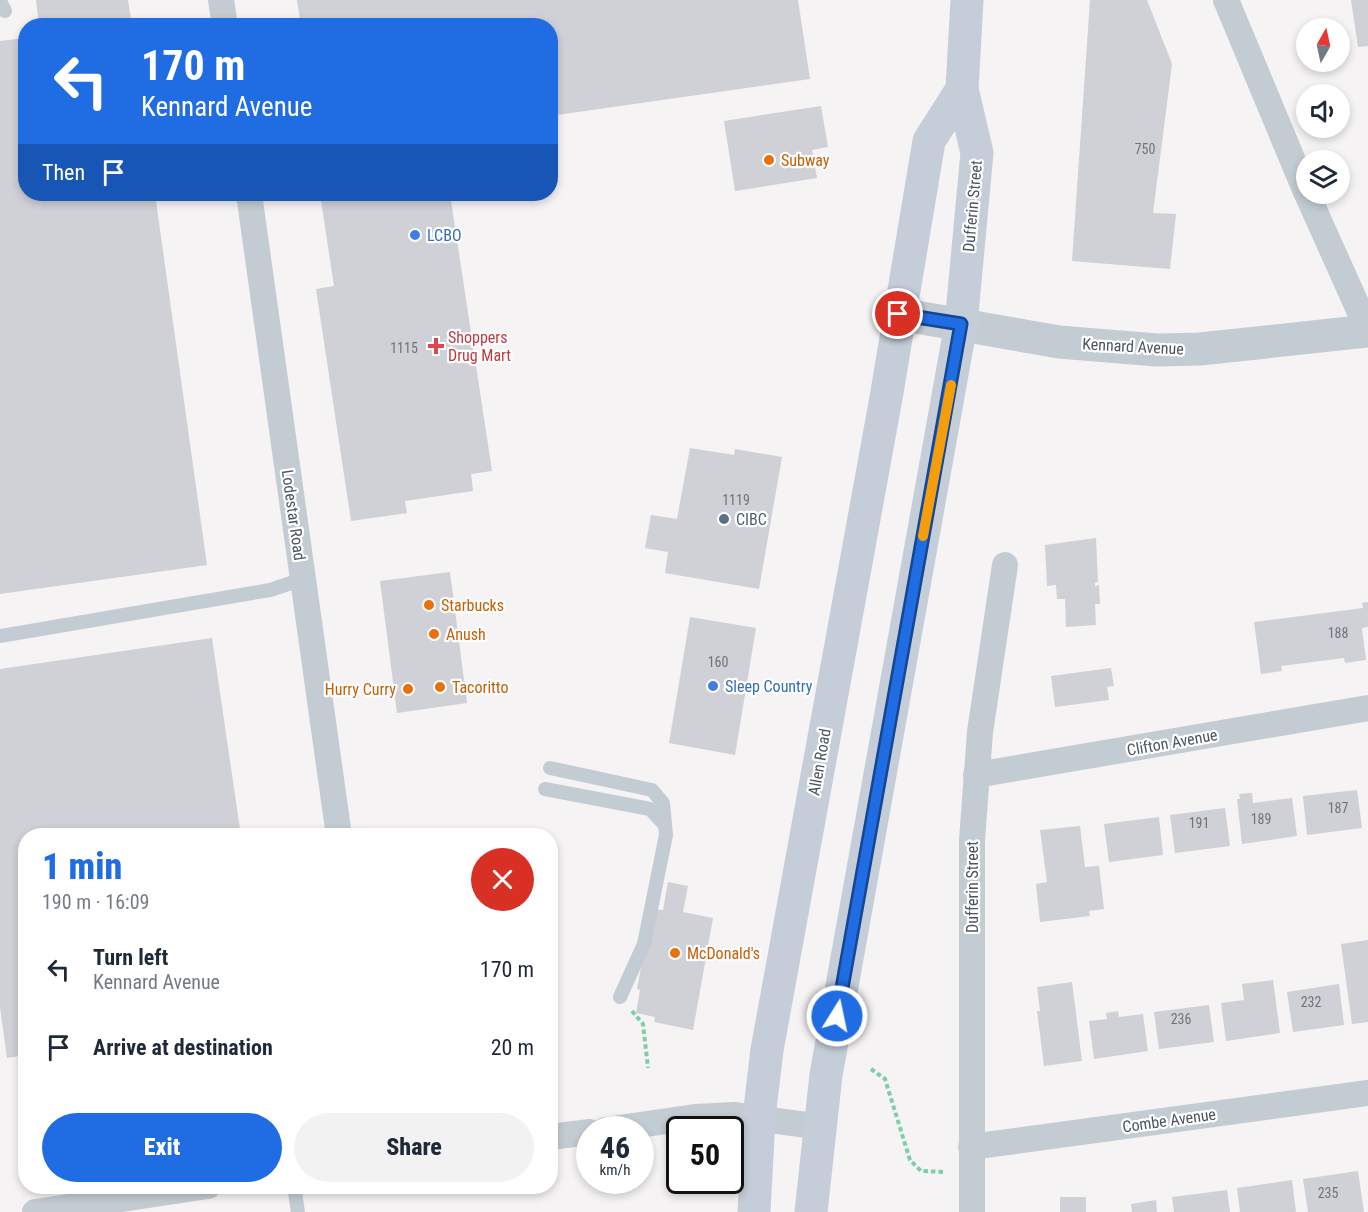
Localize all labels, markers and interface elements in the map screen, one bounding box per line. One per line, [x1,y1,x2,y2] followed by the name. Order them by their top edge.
[1296,18,1350,72] north arrow
[1296,18,1350,204] map controls
[141,41,246,90] text: 170 m
[42,42,120,120] icon: left
[1296,84,1350,138] button: sound
[141,91,312,123] text: Kennard Avenue
[1135,141,1155,157] house number: 750
[1296,150,1350,204] button: layers
[781,151,830,170] place label: Subway
[762,153,776,167] marker: Subway
[97,156,130,189] icon: arrive
[959,159,986,253] street label: Dufferin Street
[42,160,85,185] text: Then
[427,226,462,245] place label: LCBO
[408,228,422,242] marker: LCBO
[872,288,923,339] pin
[881,297,914,330] icon: arrive
[448,328,511,365] place label: Shoppers Drug Mart
[1082,334,1184,359] street label: Kennard Avenue
[429,339,443,353] marker: Shoppers Drug Mart
[390,340,418,356] house number: 1115
[278,468,309,562] street label: Lodestar Road
[722,492,750,508] house number: 1119
[736,510,767,529] place label: CIBC
[717,512,731,526] marker: CIBC
[441,596,504,615] place label: Starbucks
[422,598,436,612] marker: Starbucks
[446,625,486,644] place label: Anush
[1328,625,1348,641] house number: 188
[427,627,441,641] marker: Anush
[708,654,728,670] house number: 160
[725,677,813,696] place label: Sleep Country
[452,678,508,697] place label: Tacoritto
[706,679,720,693] marker: Sleep Country
[325,680,396,699] place label: Hurry Curry
[433,680,447,694] marker: Tacoritto
[401,682,415,696] marker: Hurry Curry
[1125,725,1219,760] street label: Clifton Avenue
[804,727,835,797] street label: Allen Road
[1328,800,1348,816] house number: 187
[1251,811,1271,827] house number: 189
[1189,815,1209,831] house number: 191
[963,841,982,933] street label: Dufferin Street
[42,846,122,888] text: 1 min
[471,848,534,911] button: close
[42,890,149,914] text: 190 m · 16:09
[687,944,760,963] place label: McDonald's
[93,945,168,970] text: Turn left
[668,946,682,960] marker: McDonald's
[42,953,75,986] icon: left
[480,957,534,982] text: 170 m
[93,970,220,994] text: Kennard Avenue
[805,984,869,1048] position arrow
[1301,994,1321,1010] house number: 232
[1171,1011,1191,1027] house number: 236
[42,1031,75,1064] icon: arrive
[93,1035,273,1060] text: Arrive at destination
[491,1035,534,1060] text: 20 m
[1121,1105,1217,1136] street label: Combe Avenue
[42,1113,282,1182] button: Exit
[294,1113,534,1182] button: Share
[666,1116,744,1194] speed limit sign: 50
[600,1130,630,1165] text: 46
[600,1161,630,1179] text: km/h
[1318,1185,1338,1201] house number: 235

